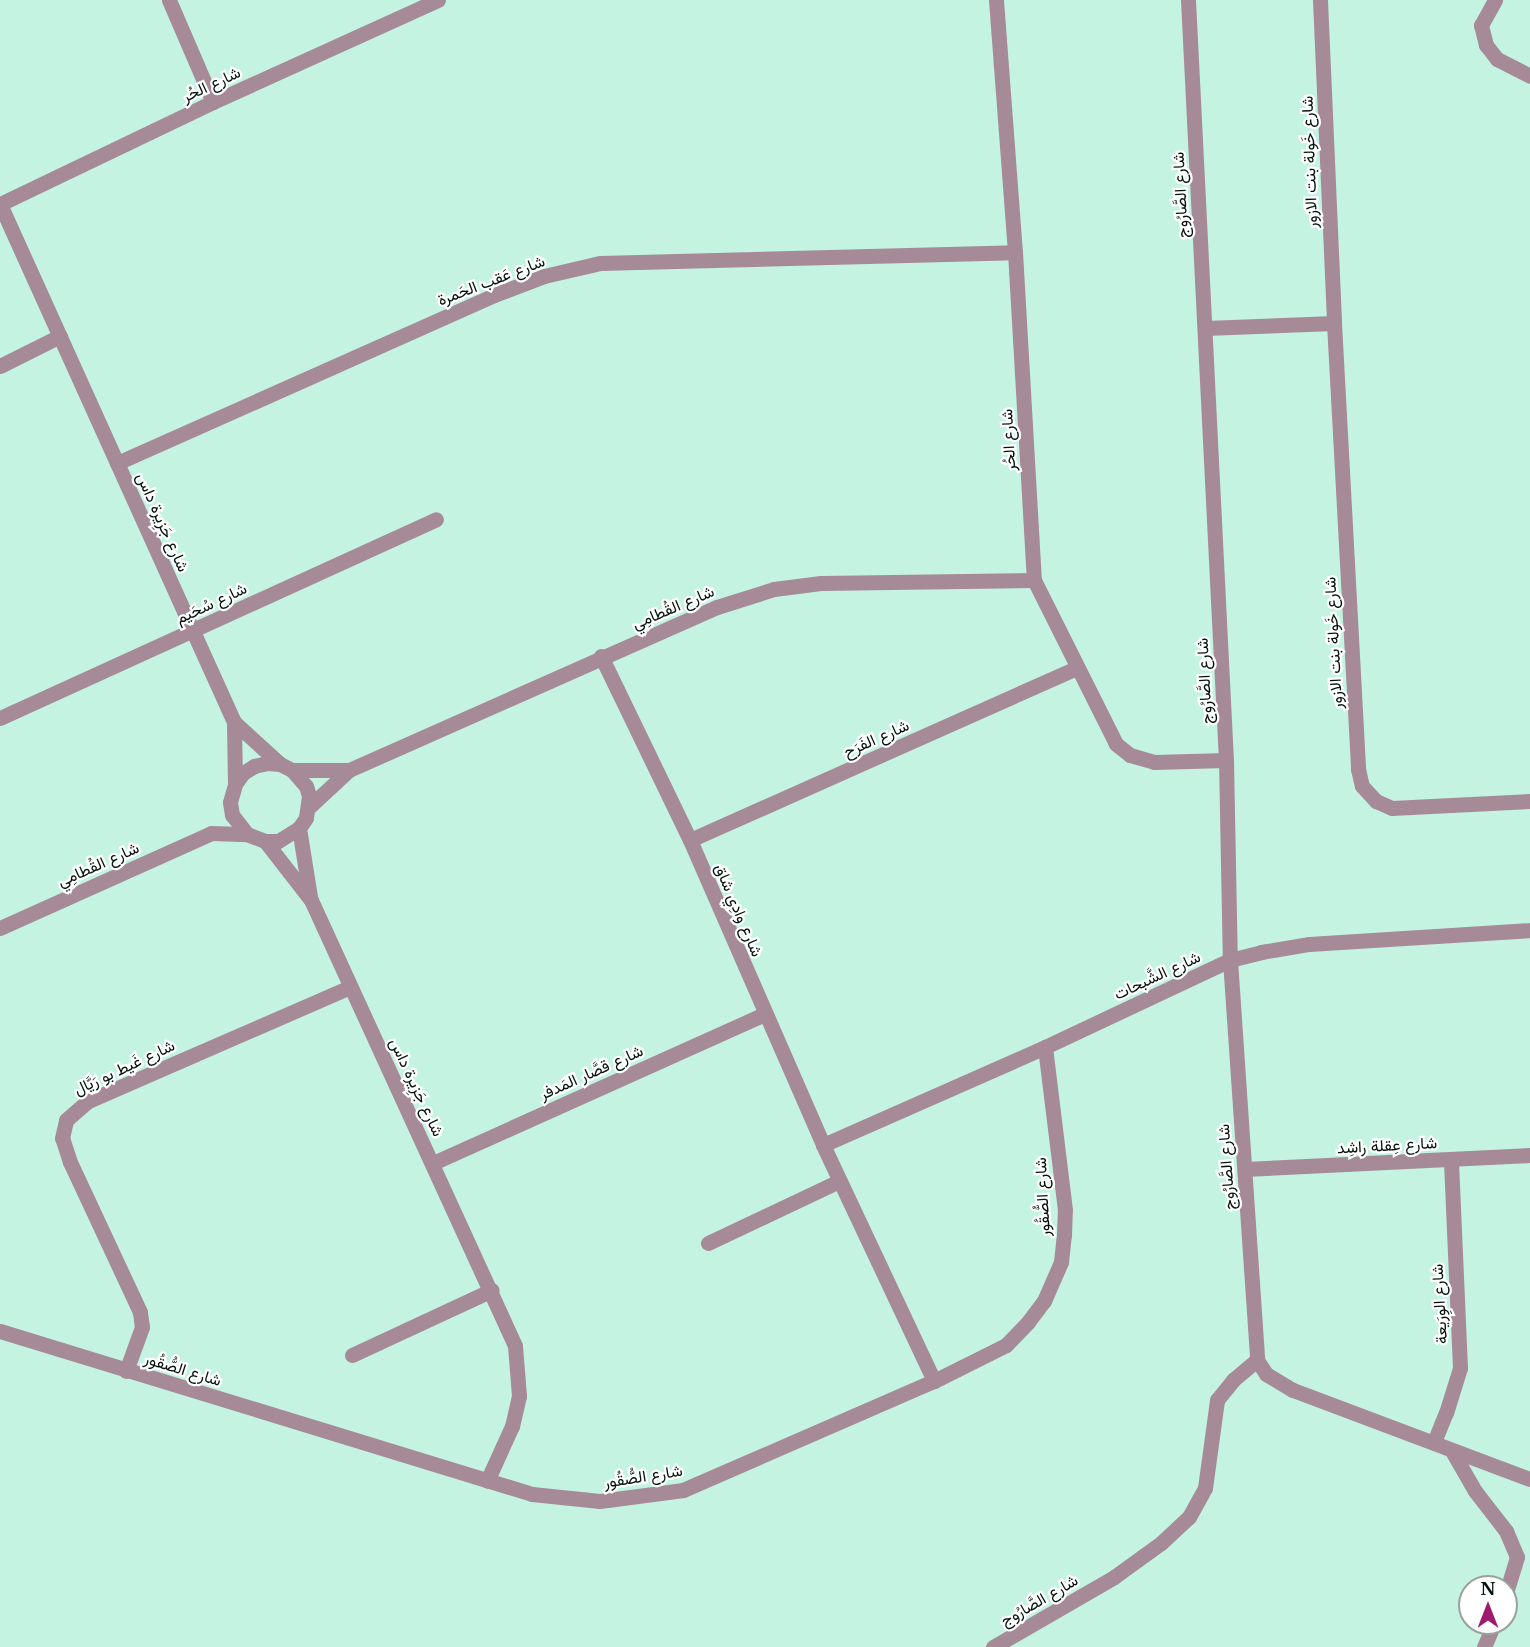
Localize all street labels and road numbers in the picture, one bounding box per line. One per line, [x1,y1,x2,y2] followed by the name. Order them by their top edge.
[179,62,243,106] street label: شارع الحُر
[1297,96,1321,228] street label: شارع خَولة بنت الازور
[1168,152,1192,238] street label: شارع الصَّارُوج
[435,251,547,309] street label: شارع عَقب الحَمرة
[997,408,1019,472] street label: شارع الحُر
[133,469,193,575] street label: شارع جَزِيرة داس
[1320,576,1346,710] street label: شارع خَولة بنت الازور
[172,578,250,628] street label: شارع سُحَيم
[629,581,717,633] street label: شارع القُطامِي
[1192,638,1216,724] street label: شارع الصَّارُوج
[840,715,912,761] street label: شارع الفَرَح
[54,837,142,891] street label: شارع القُطامِي
[711,861,767,959] street label: شارع وادِي شاق
[1111,947,1203,1003] street label: شارع الشَّبحات
[71,1035,177,1099] street label: شارع غَيط بو رَيَّال
[386,1035,448,1139] street label: شارع جَزِيرة داس
[536,1041,646,1103] street label: شارع قصَّار المَدفر
[1213,1123,1239,1211] street label: شارع الصَّارُوج
[1336,1133,1438,1157] street label: شارع عِقلة راشِد
[1030,1157,1054,1237] street label: شارع الصُّقُور
[1427,1263,1451,1345] street label: شارع الوِرَيعة
[142,1348,224,1390] street label: شارع الصُّقُور
[602,1460,684,1492] street label: شارع الصُّقُور
[997,1570,1081,1630] street label: شارع الصَّارُوج

